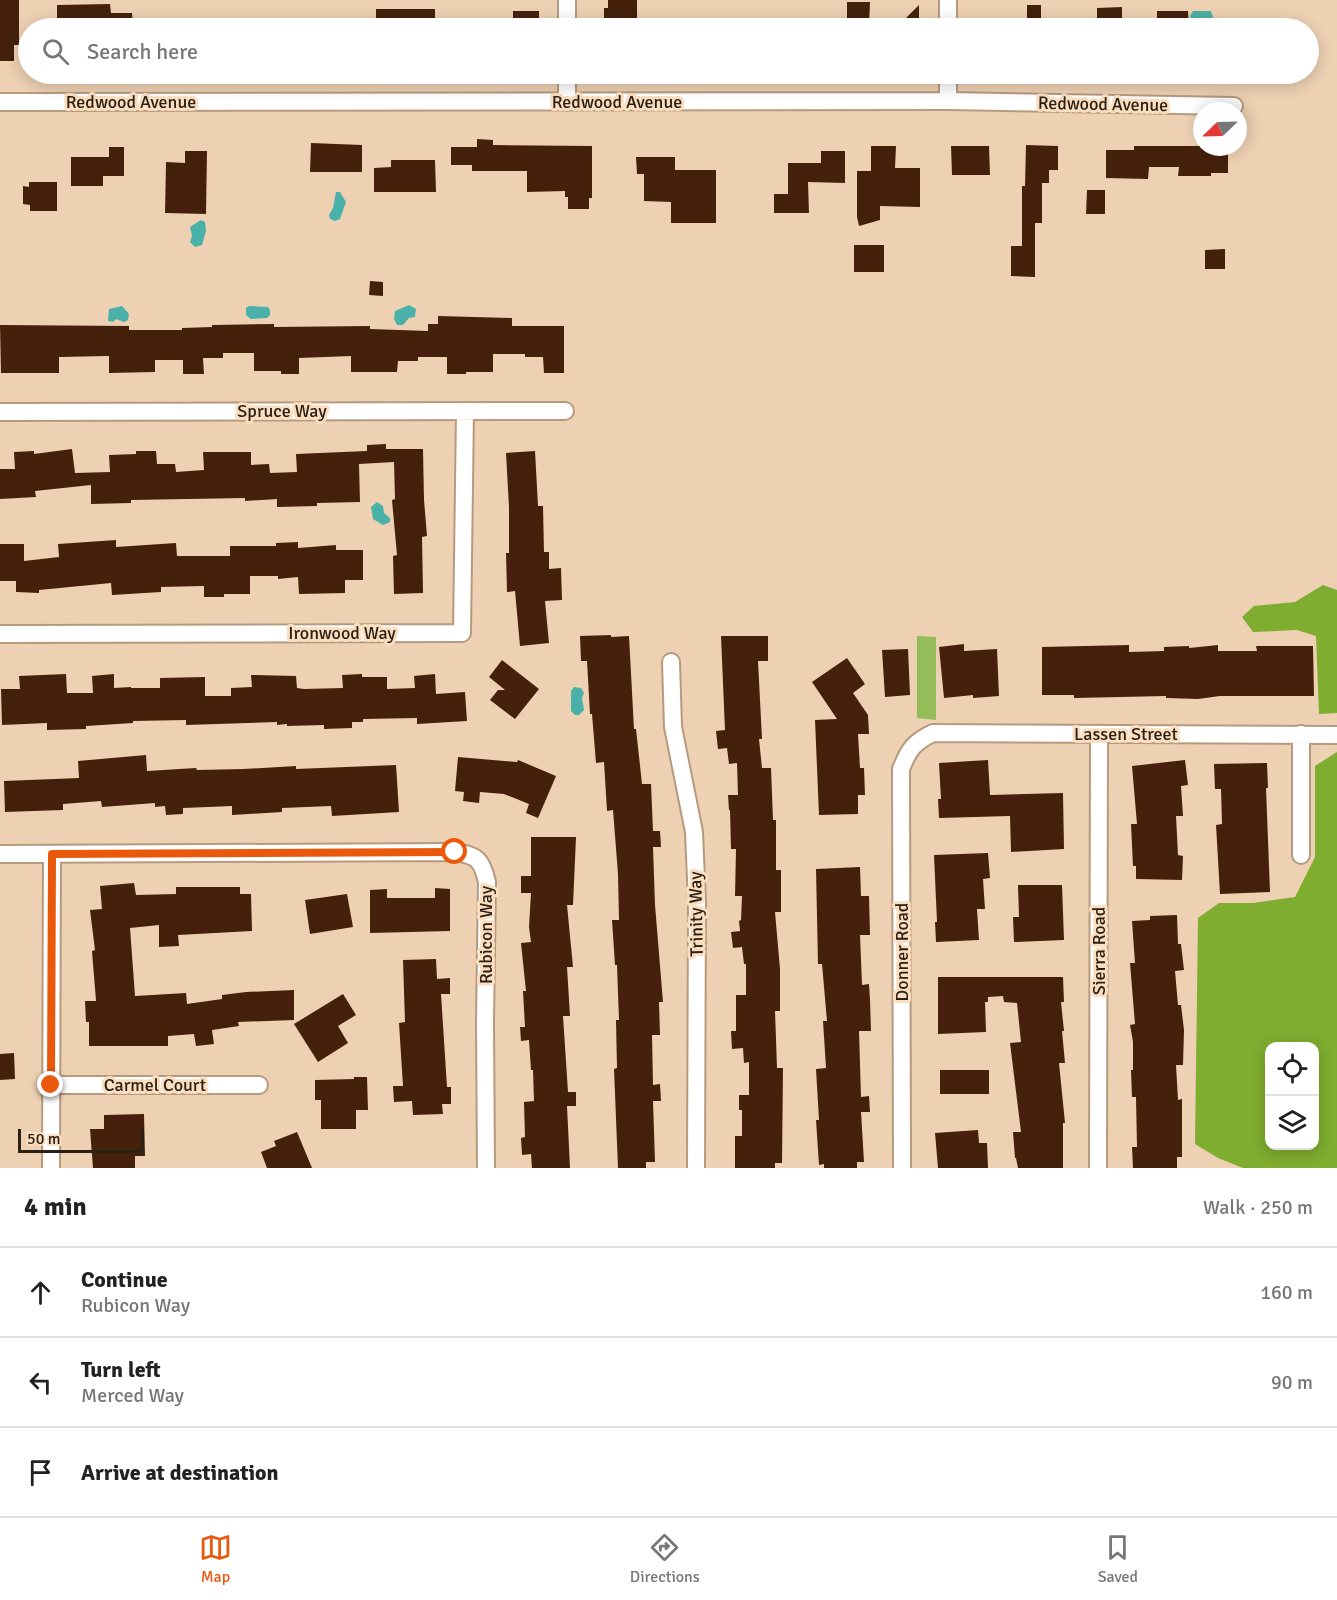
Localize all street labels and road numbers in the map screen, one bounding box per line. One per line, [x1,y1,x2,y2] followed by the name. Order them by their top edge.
[66,91,196,113] street label: Redwood Avenue
[552,91,682,113] street label: Redwood Avenue
[1038,92,1168,116] street label: Redwood Avenue
[237,400,327,422] street label: Spruce Way
[288,622,396,644] street label: Ironwood Way
[1074,723,1178,745] street label: Lassen Street
[684,871,708,957] street label: Trinity Way
[475,885,497,984] street label: Rubicon Way
[891,903,913,1001] street label: Donner Road
[1088,907,1110,995] street label: Sierra Road
[104,1074,206,1096] street label: Carmel Court

